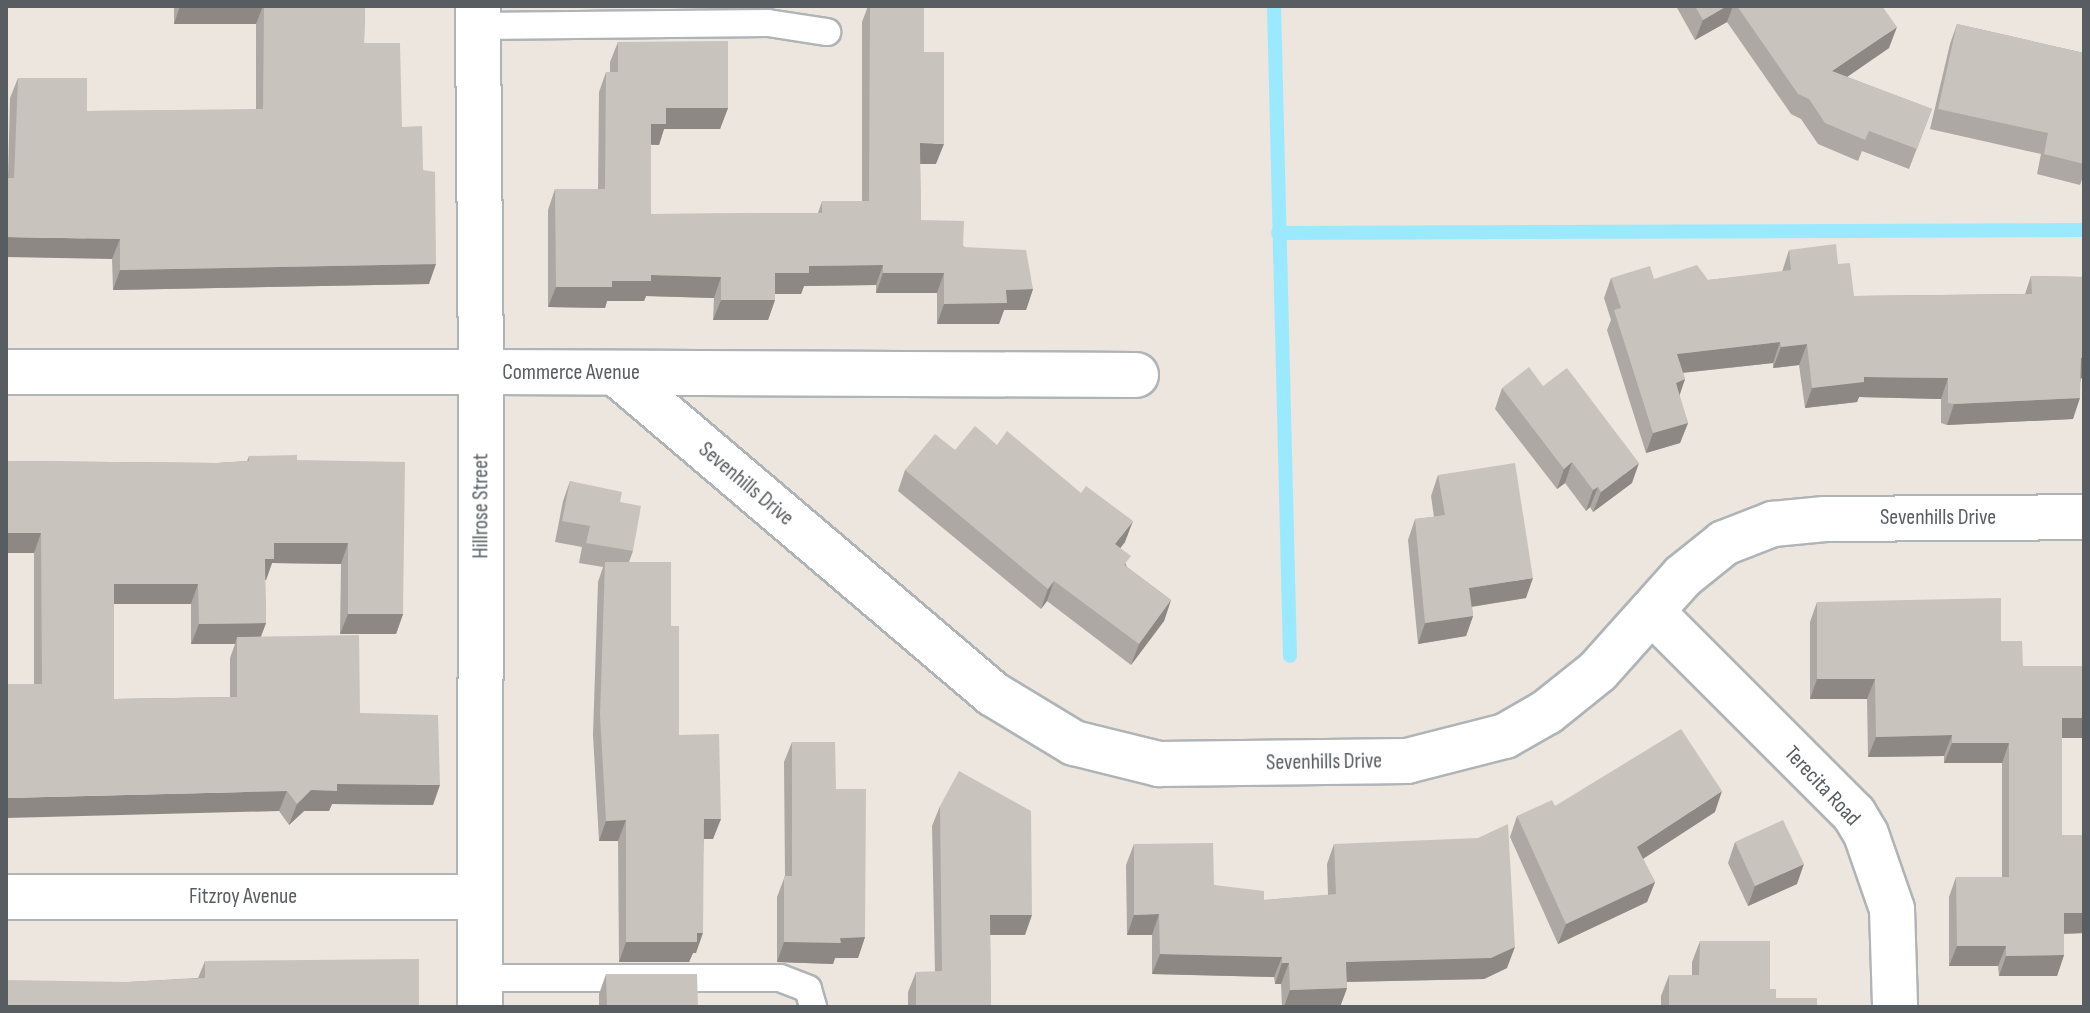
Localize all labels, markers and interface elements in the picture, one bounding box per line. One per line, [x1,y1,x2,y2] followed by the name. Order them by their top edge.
[502,360,640,386] street label: Commerce Avenue
[693,437,799,531] street label: Sevenhills Drive
[468,453,494,559] street label: Hillrose Street
[1880,505,1996,531] street label: Sevenhills Drive
[1779,741,1865,831] street label: Terecita Road
[1266,748,1382,776] street label: Sevenhills Drive
[189,884,297,910] street label: Fitzroy Avenue

